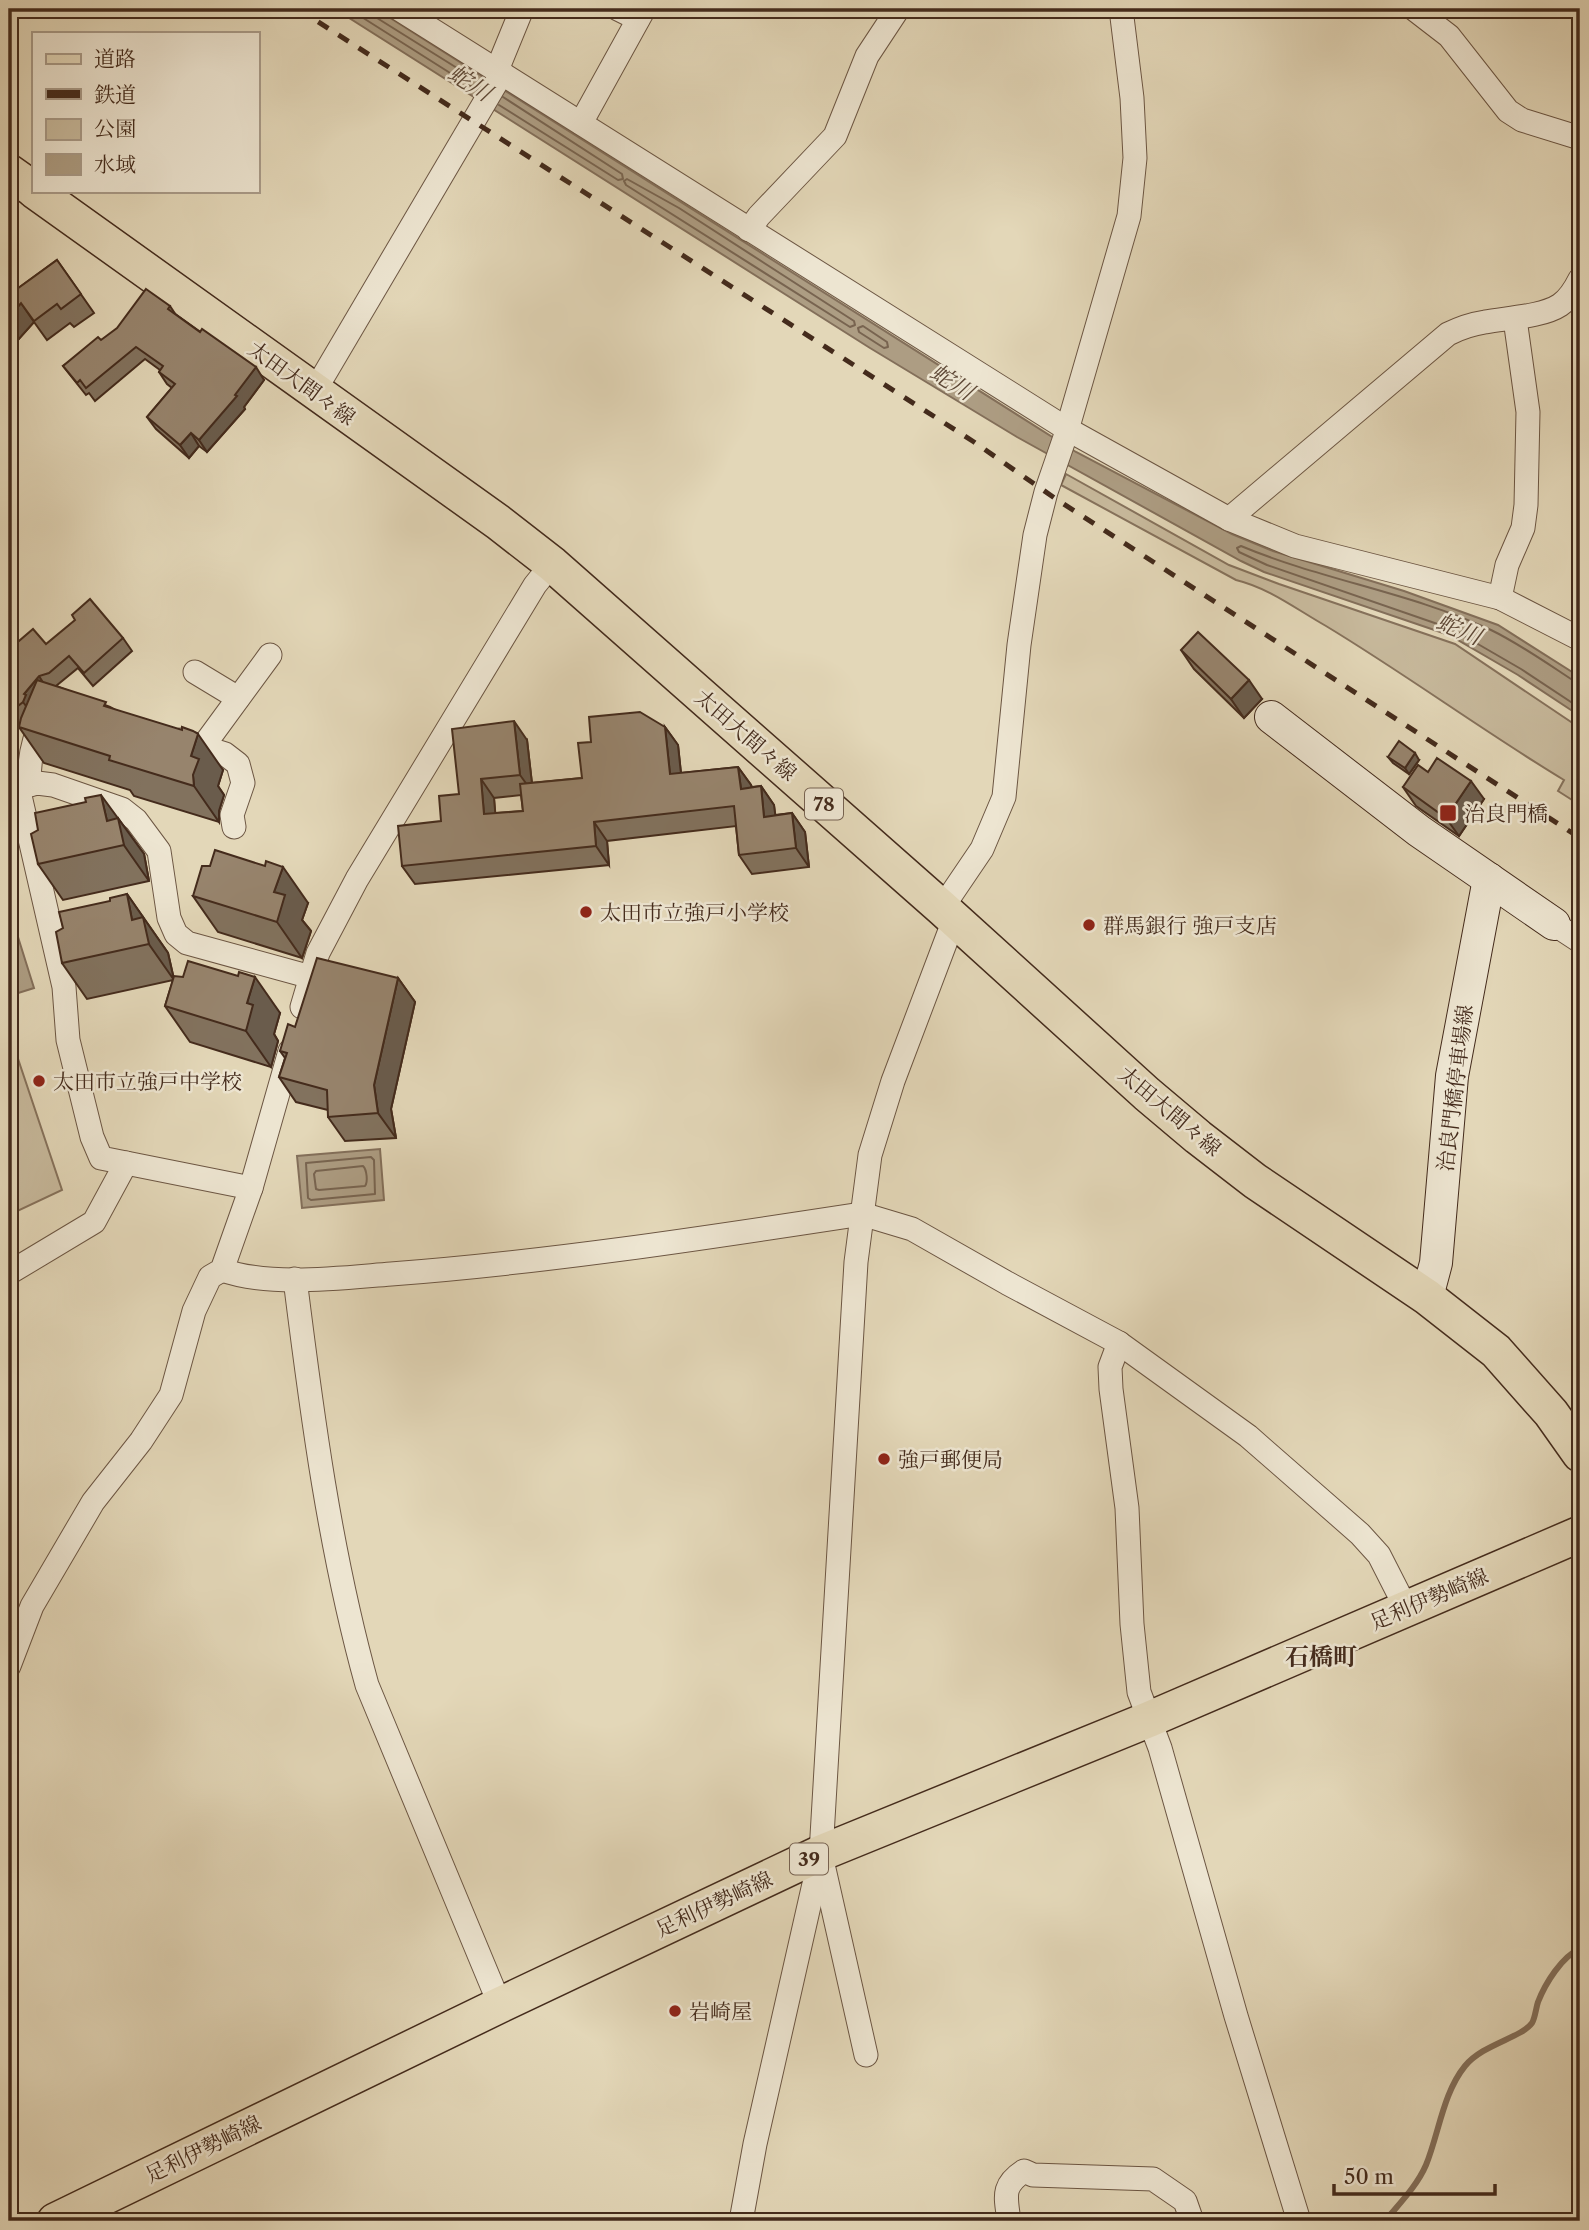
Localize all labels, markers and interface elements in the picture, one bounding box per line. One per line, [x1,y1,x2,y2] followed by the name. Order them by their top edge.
[32,32,259,192] legend
[94,46,136,71] text: 道路
[443,59,499,109] water label: 蛇川
[94,82,136,107] text: 鉄道
[94,116,136,141] text: 公園
[94,152,136,177] text: 水域
[244,336,360,430] street label: 太田大間々線
[925,358,981,408] water label: 蛇川
[1432,607,1488,652] water label: 蛇川
[690,684,802,786] street label: 太田大間々線
[805,789,843,820] road number: 78
[1464,801,1548,826] place label: 治良門橋
[1438,803,1458,823] marker: 治良門橋
[600,900,789,925] place label: 太田市立強戸小学校
[578,904,594,920] marker: 太田市立強戸小学校
[1103,913,1277,938] place label: 群馬銀行 強戸支店
[1081,917,1097,933] marker: 群馬銀行 強戸支店
[1432,1003,1478,1173] street label: 治良門橋停車場線
[1114,1061,1226,1161] street label: 太田大間々線
[53,1069,242,1094] place label: 太田市立強戸中学校
[31,1073,47,1089] marker: 太田市立強戸中学校
[898,1447,1003,1472] place label: 強戸郵便局
[876,1451,892,1467] marker: 強戸郵便局
[1366,1563,1492,1635] street label: 足利伊勢崎線
[1285,1642,1357,1671] district label: 石橋町
[790,1843,828,1874] road number: 39
[652,1866,776,1942] street label: 足利伊勢崎線
[689,1999,752,2024] place label: 岩崎屋
[667,2003,683,2019] marker: 岩崎屋
[141,2110,265,2188] street label: 足利伊勢崎線
[1334,2153,1494,2197] scale bar
[1344,2164,1394,2189] text: 50 m

